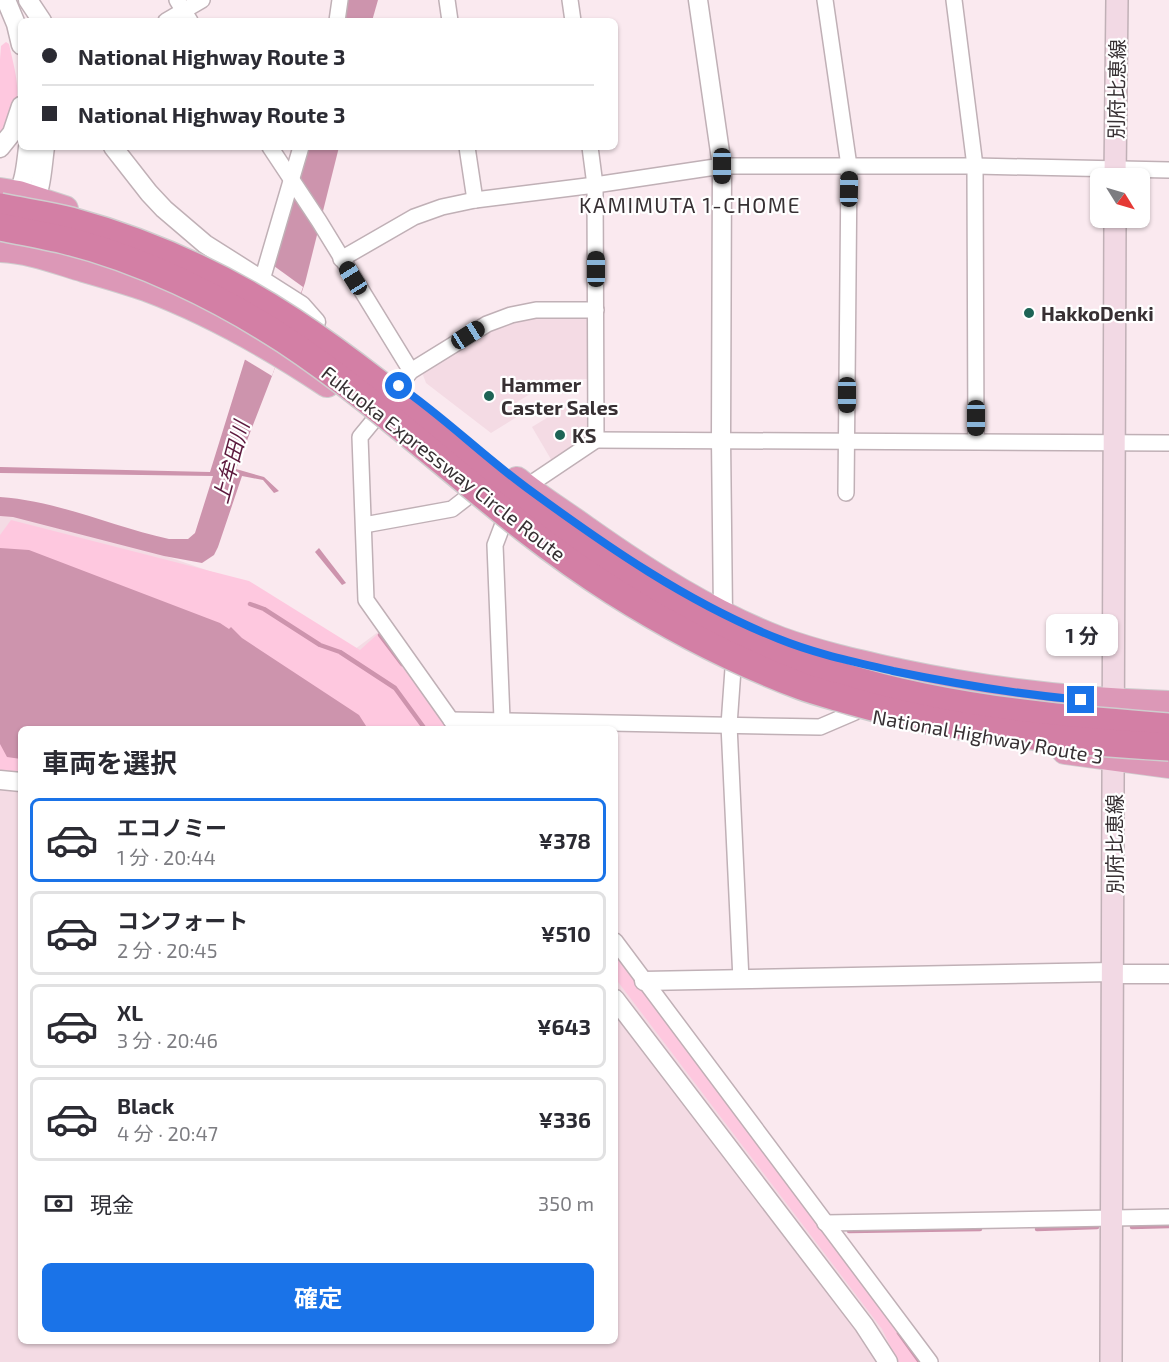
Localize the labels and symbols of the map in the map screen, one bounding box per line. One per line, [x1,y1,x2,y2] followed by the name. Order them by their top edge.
[1103,39,1129,139] street label: 別府比恵線
[713,148,731,184] car
[1090,168,1150,228] north arrow
[840,171,858,207] car
[579,192,801,217] district label: KAMIMUTA 1-CHOME
[587,251,605,287] car
[336,258,370,298] car
[1041,301,1154,325] place label: HakkoDenki
[1022,306,1036,320] marker: HakkoDenki
[448,318,488,352] car
[317,360,571,566] street label: Fukuoka Expressway Circle Route
[385,372,412,399] route start
[501,372,618,419] place label: Hammer Caster Sales
[838,377,856,413] car
[482,389,496,403] marker: Hammer Caster Sales
[967,400,985,436] car
[207,416,253,506] water label: 上牟田川
[572,423,596,447] place label: KS
[553,428,567,442] marker: KS
[1045,613,1117,655] callout: 1 分
[1067,686,1094,713] route end
[871,704,1105,768] street label: National Highway Route 3
[1102,794,1126,894] street label: 別府比恵線

